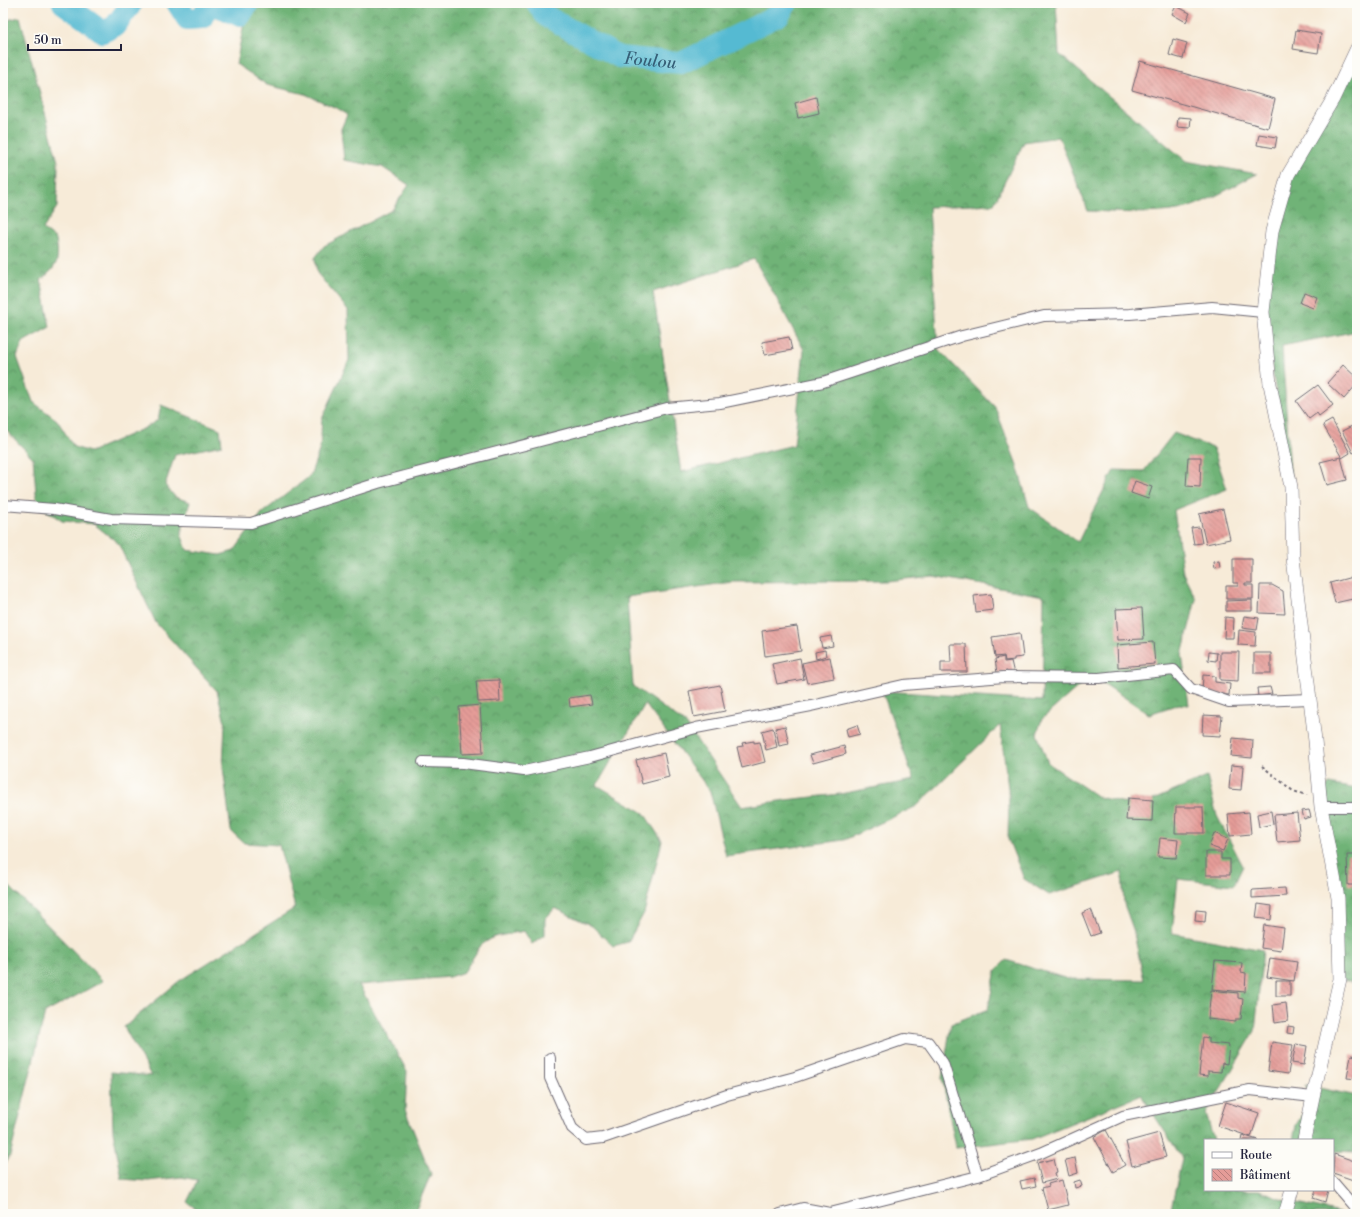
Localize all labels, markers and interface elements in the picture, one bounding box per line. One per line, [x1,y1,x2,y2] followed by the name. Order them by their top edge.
[28,26,121,52] scale bar
[34,33,62,48] text: 50 m
[623,48,678,75] water label: Foulou
[1204,1139,1334,1191] legend
[1240,1148,1272,1163] text: Route
[1239,1168,1291,1183] text: Bâtiment

